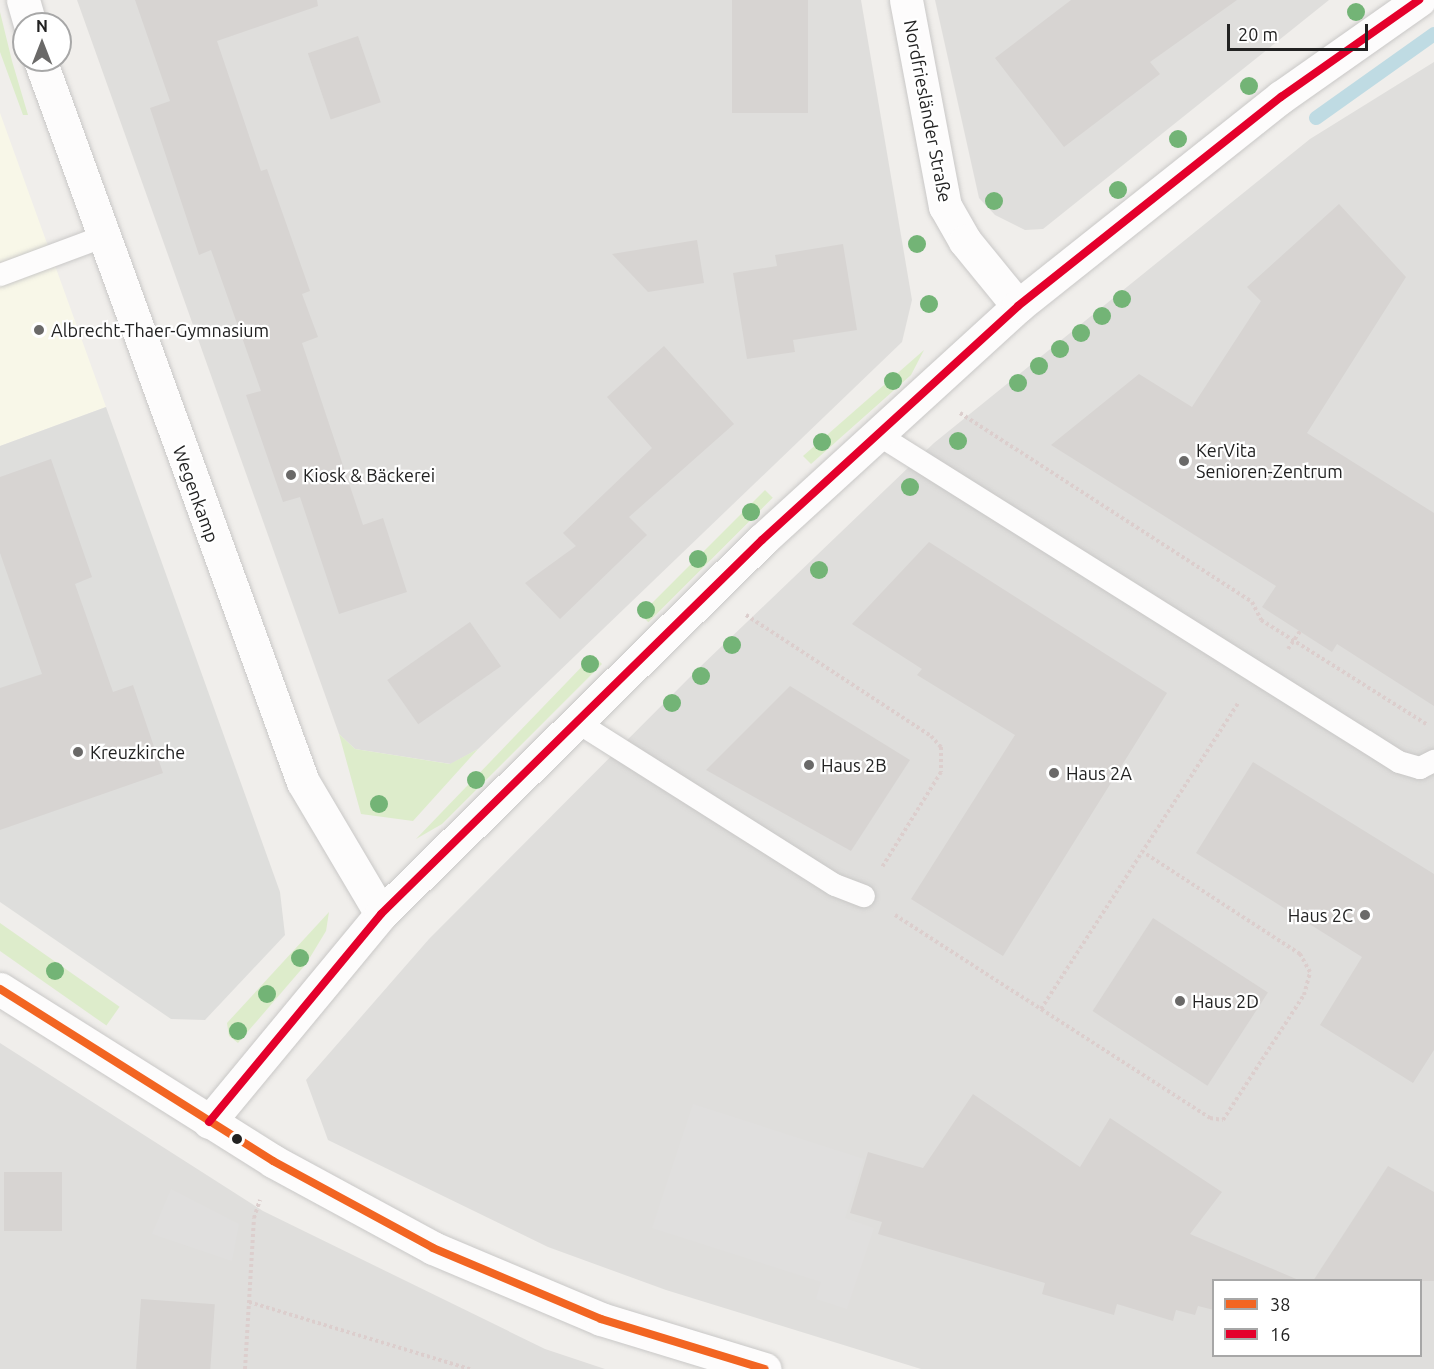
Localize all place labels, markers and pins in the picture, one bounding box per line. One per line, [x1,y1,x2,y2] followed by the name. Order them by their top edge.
[51,319,269,341] place label: Albrecht-Thaer-Gymnasium
[32,323,46,337] marker: Albrecht-Thaer-Gymnasium
[1196,440,1343,482] place label: KerVita Senioren-Zentrum
[1177,454,1191,468] marker: KerVita Senioren-Zentrum
[303,464,435,486] place label: Kiosk & Bäckerei
[284,468,298,482] marker: Kiosk & Bäckerei
[90,741,185,763] place label: Kreuzkirche
[71,745,85,759] marker: Kreuzkirche
[821,754,887,776] place label: Haus 2B
[802,758,816,772] marker: Haus 2B
[1066,762,1132,784] place label: Haus 2A
[1047,766,1061,780] marker: Haus 2A
[1288,904,1353,926] place label: Haus 2C
[1358,908,1372,922] marker: Haus 2C
[1192,990,1259,1012] place label: Haus 2D
[1173,994,1187,1008] marker: Haus 2D
[231,1133,243,1145] unlabelled marker

